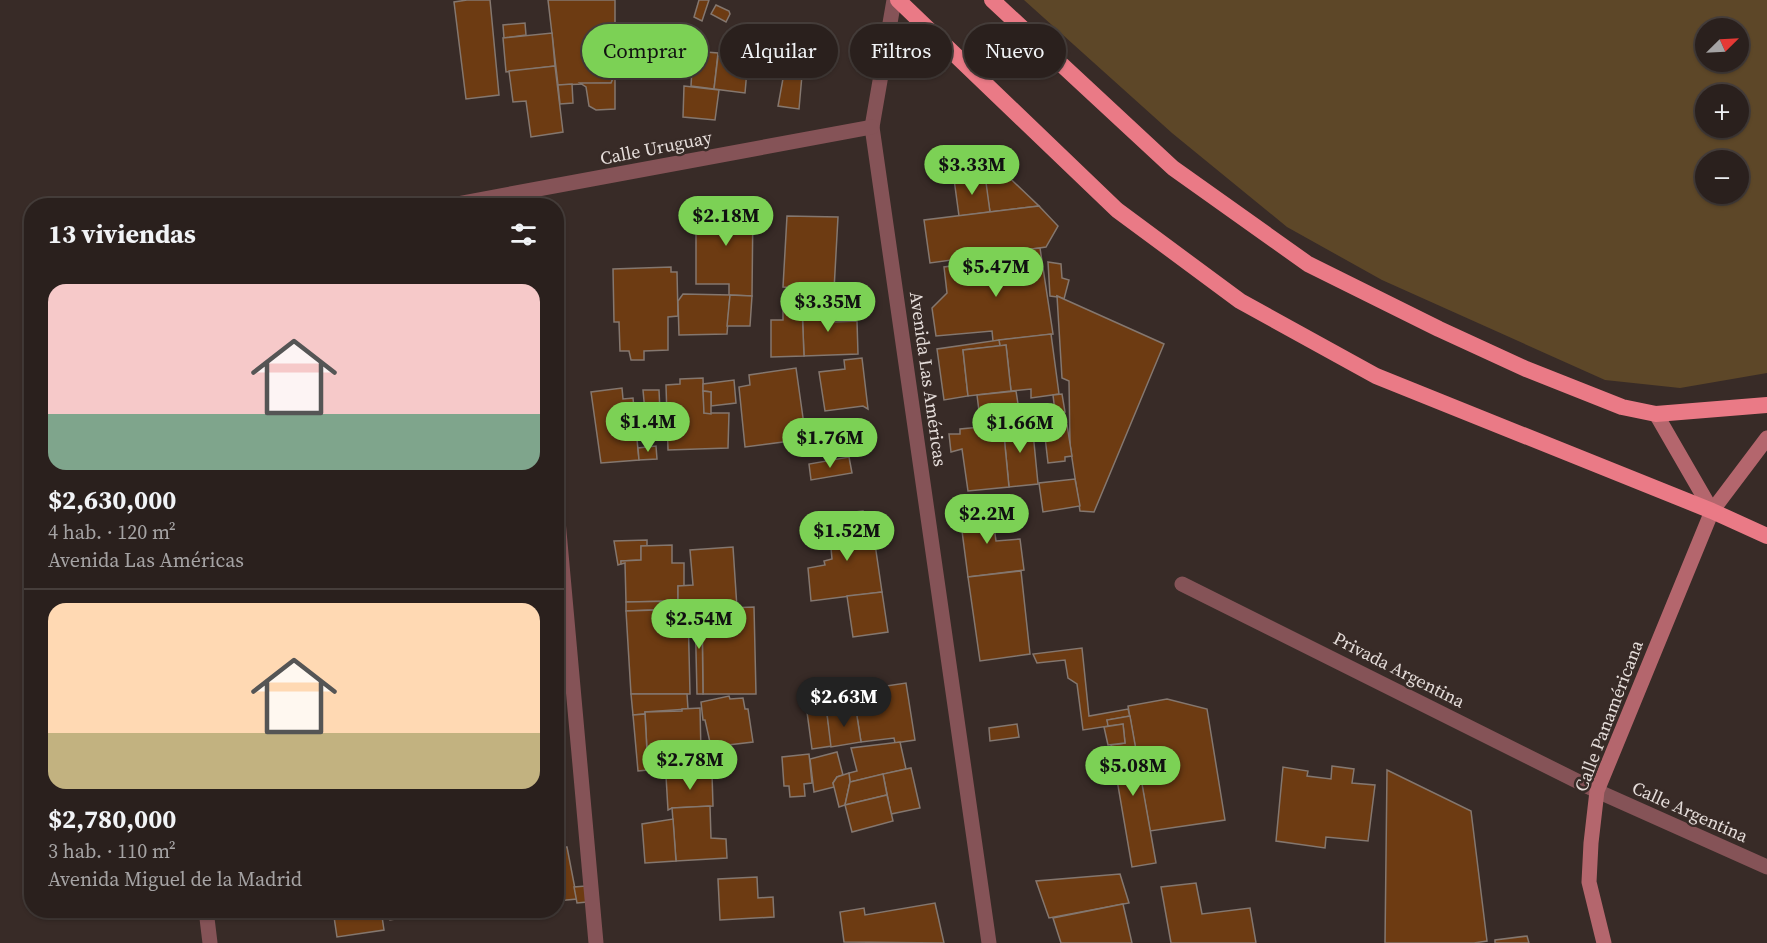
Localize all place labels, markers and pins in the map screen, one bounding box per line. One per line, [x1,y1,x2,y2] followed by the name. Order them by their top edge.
[923,145,1021,196] pin: $3.33M
[677,196,775,247] pin: $2.18M
[947,247,1045,298] pin: $5.47M
[779,282,877,333] pin: $3.35M
[606,402,690,453] pin: $1.4M
[971,403,1069,454] pin: $1.66M
[781,418,879,469] pin: $1.76M
[945,494,1029,545] pin: $2.2M
[798,511,896,562] pin: $1.52M
[650,599,748,650] pin: $2.54M
[795,677,893,728] pin: $2.63M
[641,740,739,791] pin: $2.78M
[1084,746,1182,797] pin: $5.08M

